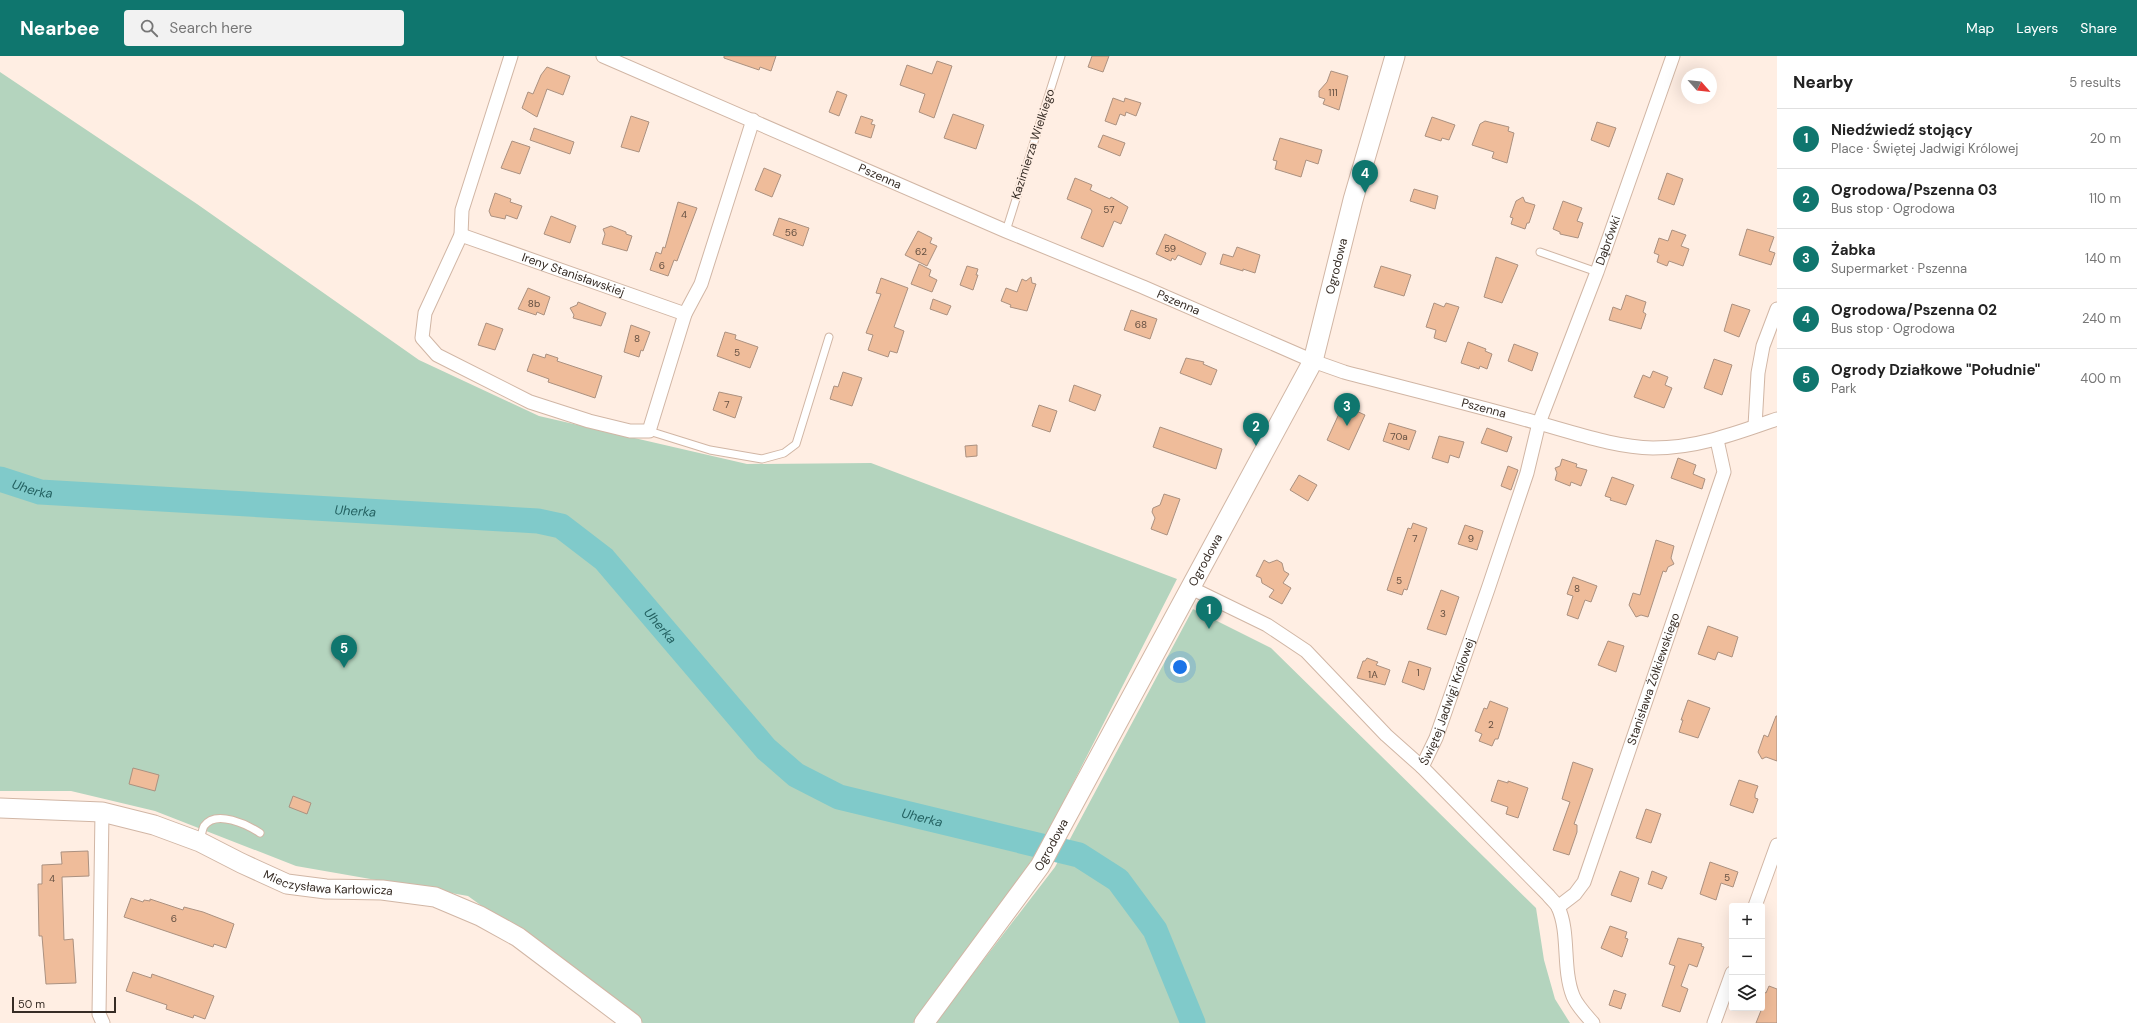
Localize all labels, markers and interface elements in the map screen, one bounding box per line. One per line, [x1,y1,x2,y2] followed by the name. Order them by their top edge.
[124,10,404,46] search box
[20,16,100,41] text: Nearbee
[138,17,160,39] icon: search
[170,18,252,38] text: Search here
[1966,19,1994,37] text: Map
[2016,19,2058,37] text: Layers
[2080,19,2117,37] text: Share
[1681,68,1717,104] north arrow
[1793,71,1853,93] text: Nearby
[2069,74,2121,91] text: 5 results
[1328,86,1338,99] house number: 111
[1008,87,1058,201] street label: Kazimierza Wielkiego
[1831,120,1973,140] text: Niedźwiedź stojący
[1804,130,1808,147] text: 1
[2090,130,2121,147] text: 20 m
[1831,140,2019,157] text: Place · Świętej Jadwigi Królowej
[856,160,904,193] street label: Pszenna
[1352,160,1378,193] pin: 4
[1831,180,1997,200] text: Ogrodowa/Pszenna 03
[1802,190,1810,207] text: 2
[2089,190,2121,207] text: 110 m
[1831,200,1955,217] text: Bus stop · Ogrodowa
[1103,203,1115,216] house number: 57
[681,208,687,221] house number: 4
[1592,213,1624,267] street label: Dąbrówki
[785,226,797,239] house number: 56
[1322,236,1351,296] street label: Ogrodowa
[1831,240,1875,260] text: Żabka
[1164,242,1176,255] house number: 59
[915,245,927,258] house number: 62
[520,249,627,300] street label: Ireny Stanisławskiej
[1802,250,1810,267] text: 3
[2085,250,2121,267] text: 140 m
[659,259,665,272] house number: 6
[1831,260,1967,277] text: Supermarket · Pszenna
[1154,286,1203,319] street label: Pszenna
[528,297,540,310] house number: 8b
[1831,300,1997,320] text: Ogrodowa/Pszenna 02
[1802,310,1810,327] text: 4
[2082,310,2121,327] text: 240 m
[1135,318,1147,331] house number: 68
[1831,320,1955,337] text: Bus stop · Ogrodowa
[634,332,640,345] house number: 8
[734,346,740,359] house number: 5
[1831,360,2040,380] text: Ogrody Działkowe "Południe"
[1802,370,1810,387] text: 5
[2080,370,2121,387] text: 400 m
[1831,380,1857,397] text: Park
[1334,393,1360,426] pin: 3
[1460,395,1508,422] street label: Pszenna
[724,398,730,411] house number: 7
[1243,413,1269,446] pin: 2
[1390,430,1408,443] house number: 70a
[10,475,53,501] water label: Uherka
[334,501,377,520] water label: Uherka
[1185,531,1226,589] street label: Ogrodowa
[1412,532,1418,545] house number: 7
[1468,532,1474,545] house number: 9
[1396,574,1402,587] house number: 5
[1574,582,1580,595] house number: 8
[1196,596,1222,629] pin: 1
[641,604,681,647] water label: Uherka
[1440,607,1446,620] house number: 3
[1623,611,1683,747] street label: Stanisława Żółkiewskiego
[331,635,357,668] pin: 5
[1416,636,1478,768] street label: Świętej Jadwigi Królowej
[1170,657,1190,677] your location
[1416,666,1420,679] house number: 1
[1368,668,1378,681] house number: 1A
[1488,718,1494,731] house number: 2
[900,804,945,830] water label: Uherka
[1031,816,1072,875] street label: Ogrodowa
[261,866,394,899] street label: Mieczysława Karłowicza
[1724,871,1730,884] house number: 5
[49,872,55,885] house number: 4
[1729,903,1765,1011] map controls
[1729,903,1765,939] button: +
[171,912,177,925] house number: 6
[1729,939,1765,975] button: −
[1729,975,1765,1011] button: layers
[12,995,116,1014] scale bar
[18,997,45,1011] text: 50 m

